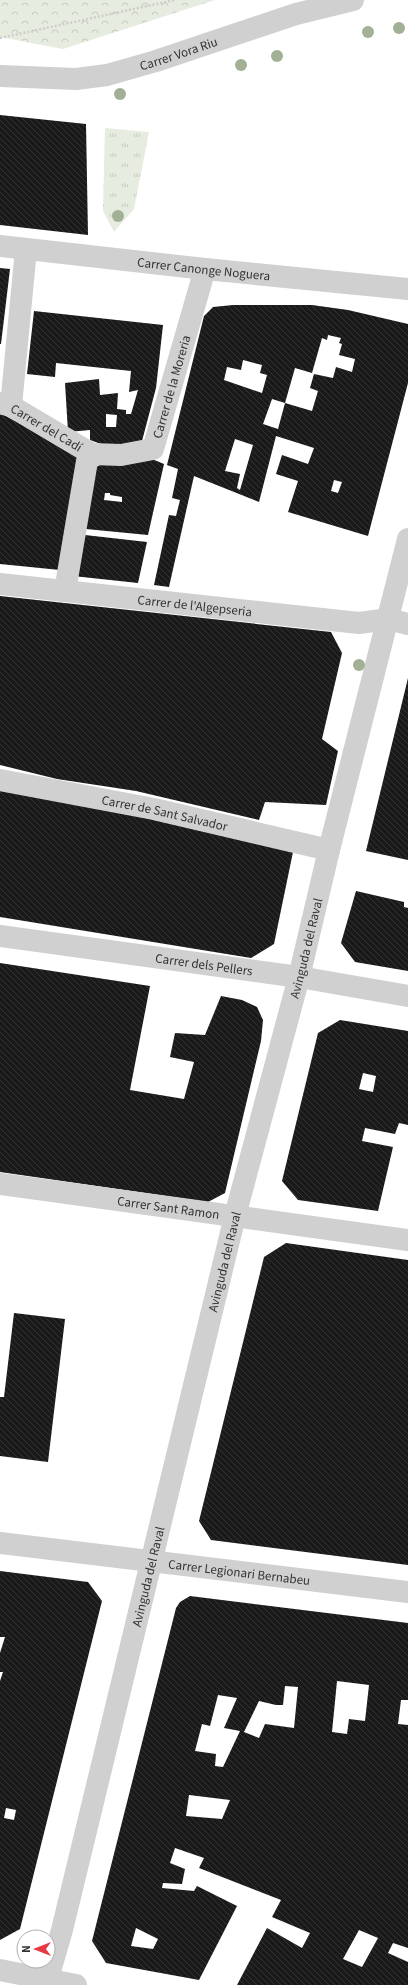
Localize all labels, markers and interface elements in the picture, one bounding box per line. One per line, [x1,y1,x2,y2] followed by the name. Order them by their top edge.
[138,33,220,75] street label: Carrer Vora Riu
[136,253,271,285] street label: Carrer Canonge Noguera
[149,333,195,441] street label: Carrer de la Moreria
[7,400,86,457] street label: Carrer del Cadí
[137,591,253,621] street label: Carrer de l'Algepseria
[100,791,230,836] street label: Carrer de Sant Salvador
[286,896,327,1001] street label: Avinguda del Raval
[154,949,254,981] street label: Carrer dels Pellers
[116,1192,221,1224] street label: Carrer Sant Ramon
[204,1210,246,1314] street label: Avinguda del Raval
[128,1525,169,1629] street label: Avinguda del Raval
[167,1555,311,1590] street label: Carrer Legionari Bernabeu
[16,1929,56,1969] north arrow
[19,1945,34,1953] text: N

